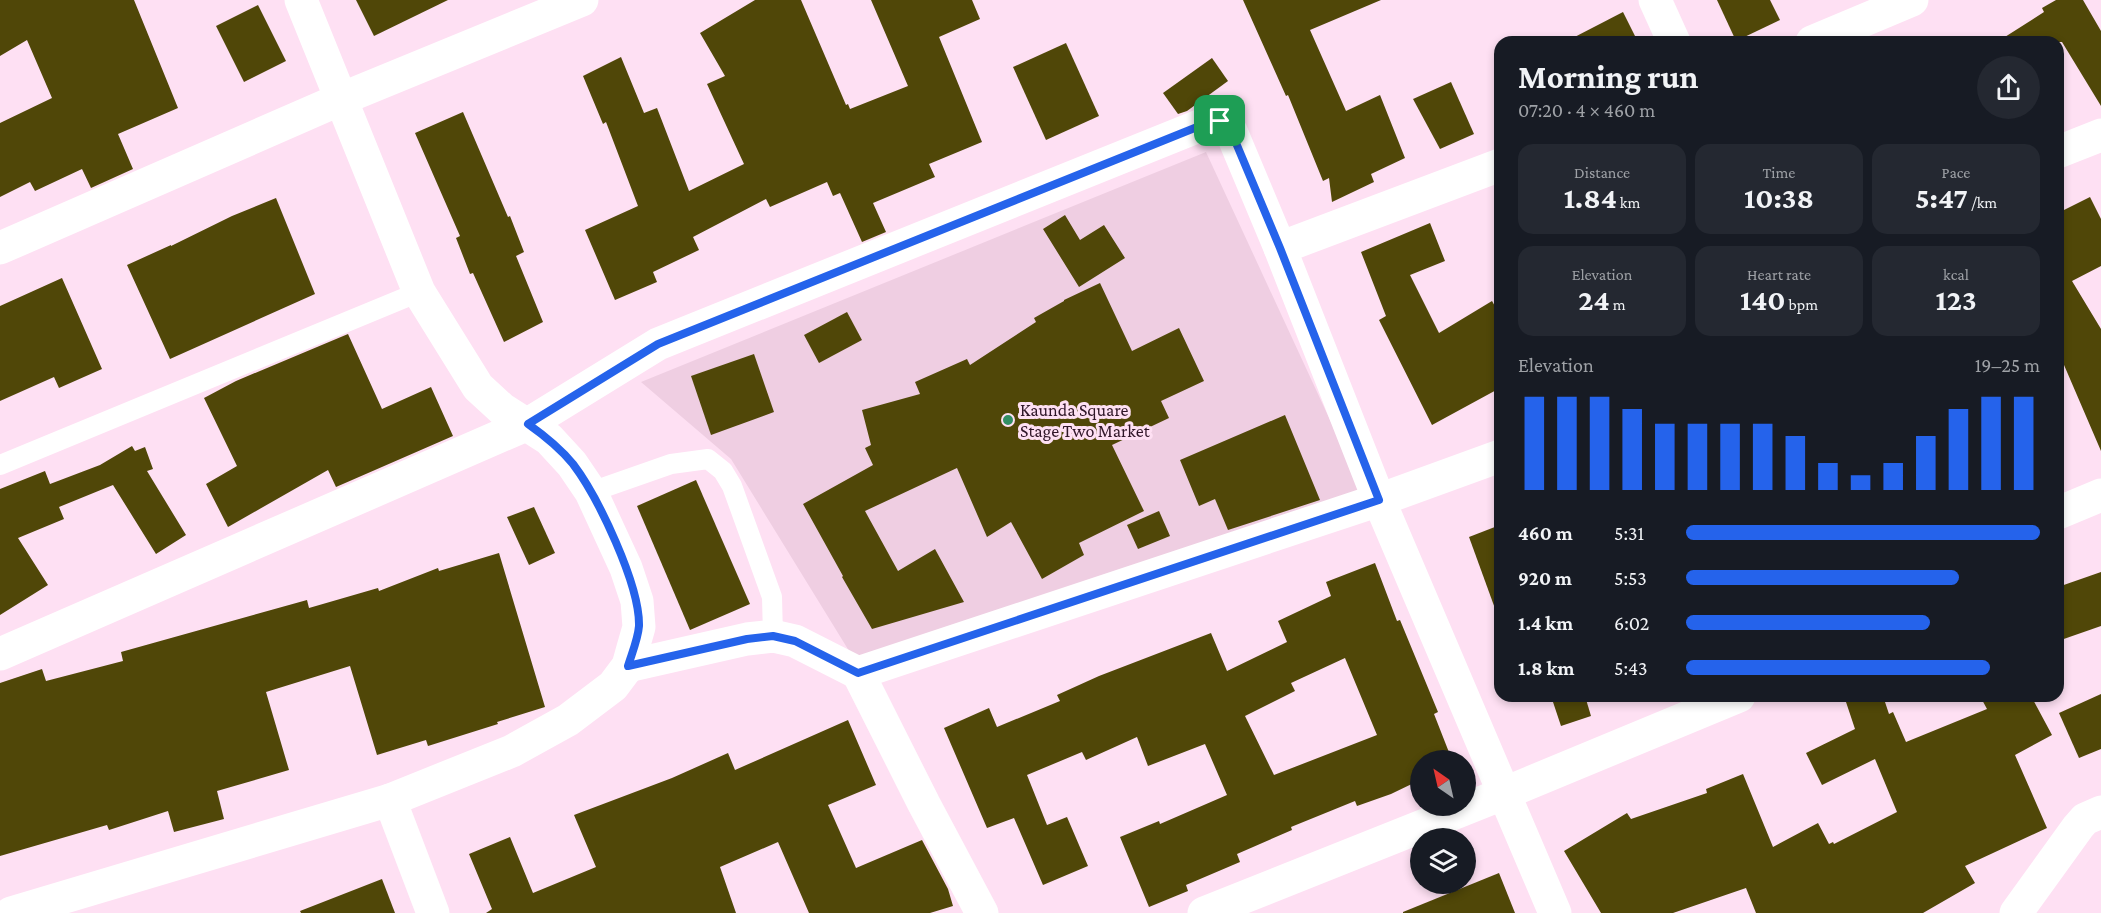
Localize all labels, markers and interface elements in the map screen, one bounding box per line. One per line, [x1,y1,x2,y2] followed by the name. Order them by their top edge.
[1977,56,2040,119] button: share
[1518,58,1699,95] text: Morning run
[1194,95,1245,146] pin
[1518,99,1655,121] text: 07:20 · 4 × 460 m
[1203,104,1236,137] icon: arrive
[1574,164,1630,181] text: Distance
[1763,164,1795,181] text: Time
[1942,164,1970,181] text: Pace
[1564,181,1617,214] text: 1.84
[1744,181,1814,214] text: 10:38
[1915,181,1968,214] text: 5:47
[1617,194,1640,211] text: km
[1968,194,1997,211] text: /km
[1572,266,1632,283] text: Elevation
[1747,266,1811,283] text: Heart rate
[1943,266,1969,283] text: kcal
[1578,283,1610,316] text: 24
[1740,283,1786,316] text: 140
[1935,283,1977,316] text: 123
[1610,296,1626,313] text: m
[1786,296,1818,313] text: bpm
[1518,354,1594,376] text: Elevation
[1975,354,2040,376] text: 19–25 m
[1020,400,1151,441] place label: Kaunda Square Stage Two Market
[1001,413,1015,427] marker: Kaunda Square Stage Two Market
[1518,522,1573,544] text: 460 m
[1614,522,1644,544] text: 5:31
[1518,567,1572,589] text: 920 m
[1614,567,1647,589] text: 5:53
[1518,612,1573,634] text: 1.4 km
[1614,612,1649,634] text: 6:02
[1518,657,1574,679] text: 1.8 km
[1614,657,1648,679] text: 5:43
[1410,750,1476,816] north arrow
[1410,750,1476,894] map controls
[1410,828,1476,894] button: layers

